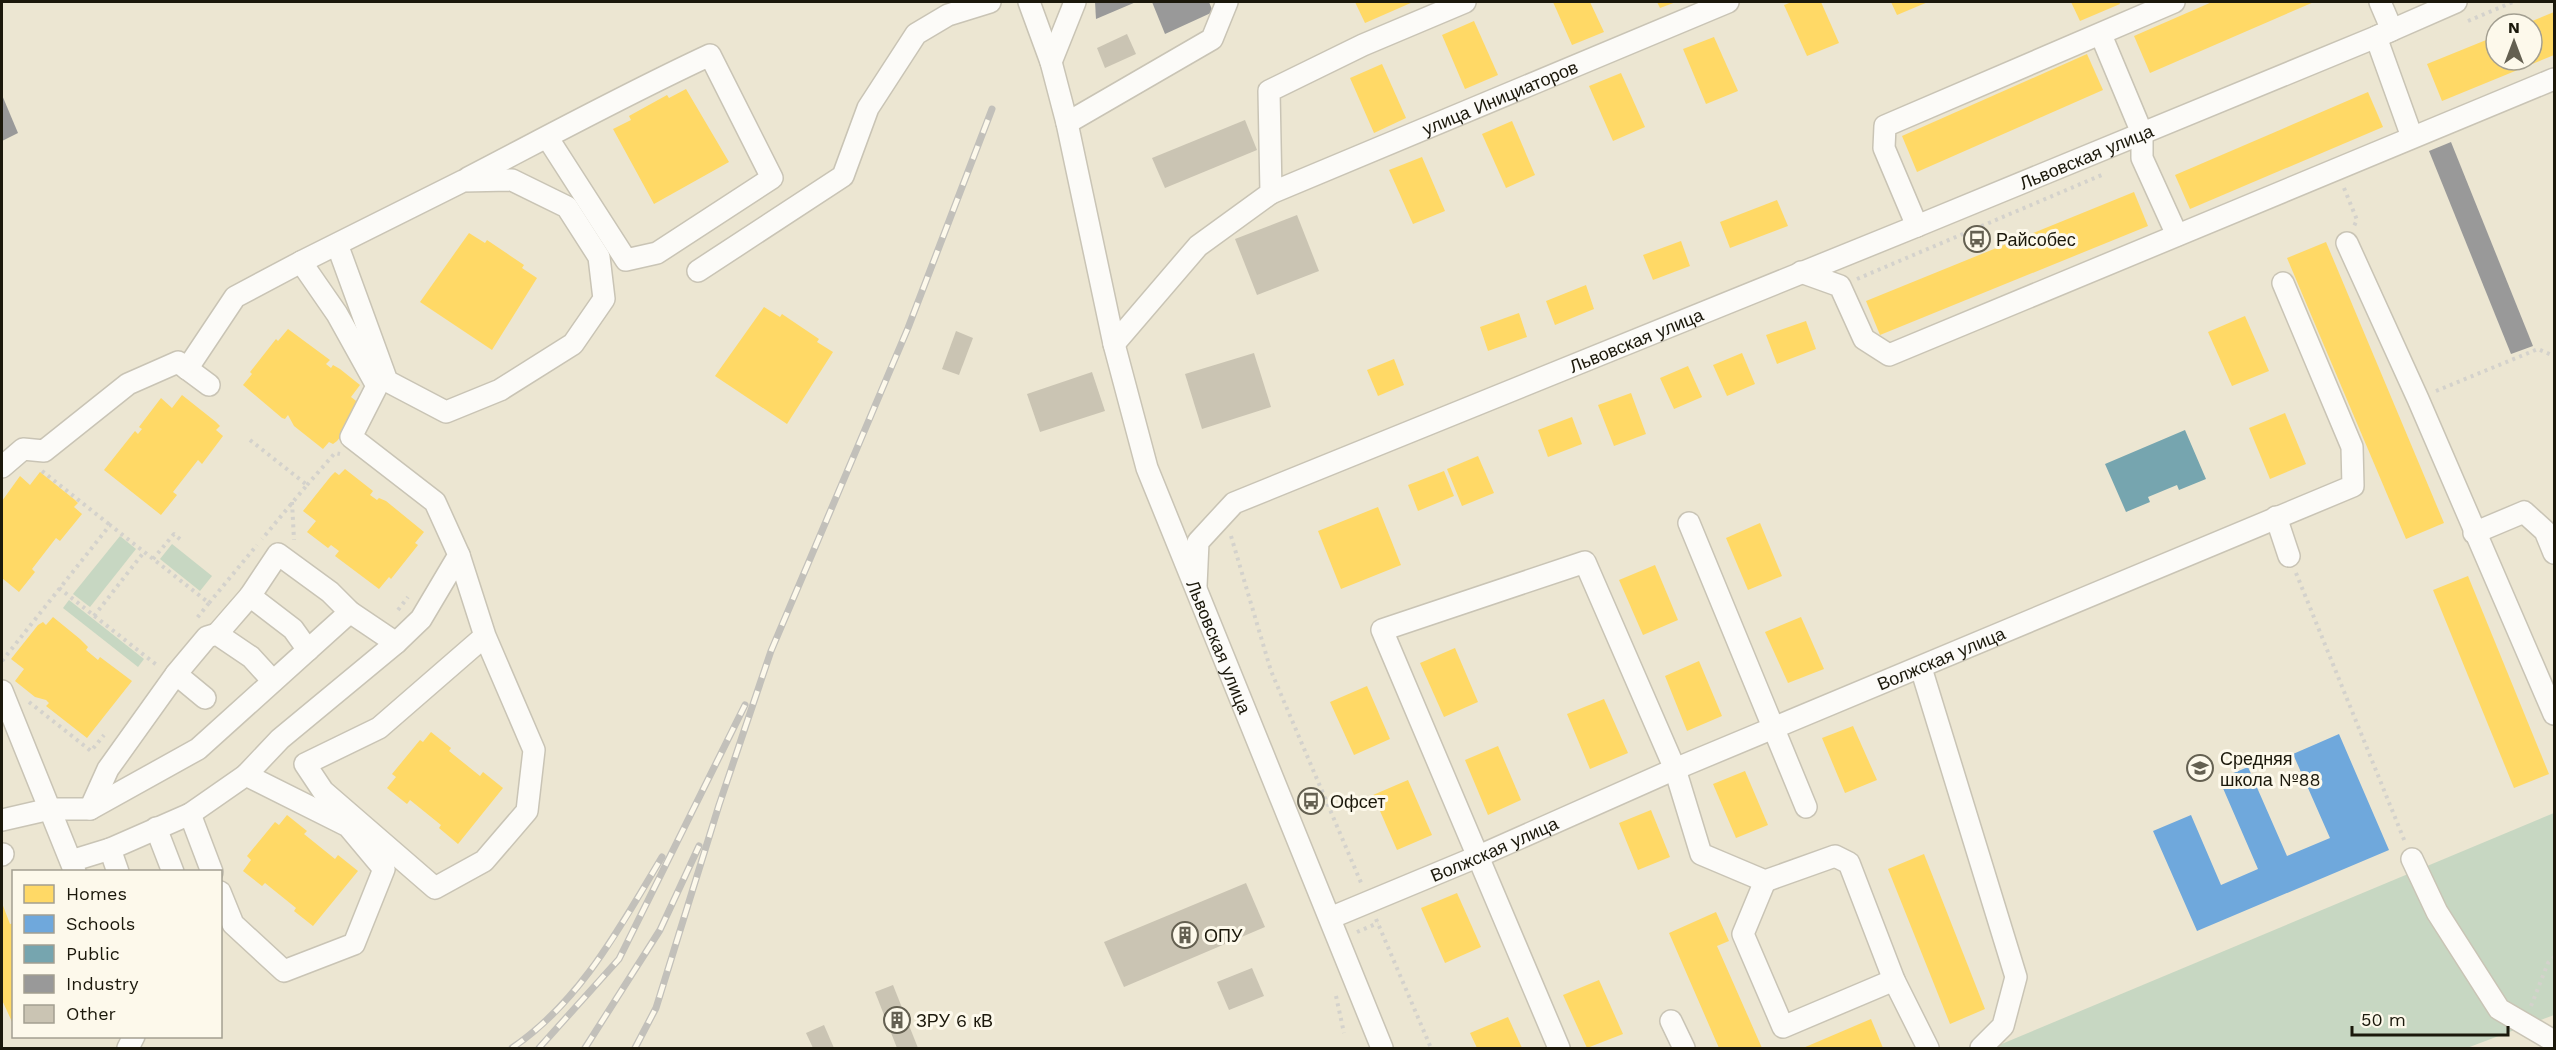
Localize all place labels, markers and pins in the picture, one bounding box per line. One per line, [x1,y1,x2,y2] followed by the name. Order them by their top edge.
[1962,224,1992,254] bus stop icon: Райсобес
[1996,229,2076,250] place label: Райсобес
[2220,748,2321,790] place label: Средняя школа №88
[2185,753,2215,783] school or university icon: Средняя школа №88
[1296,786,1326,816] bus stop icon: Офсет
[1330,791,1385,812] place label: Офсет
[1170,920,1200,950] building icon: ОПУ
[1204,925,1243,946] place label: ОПУ
[882,1005,912,1035] building icon: ЗРУ 6 кВ
[916,1010,993,1031] place label: ЗРУ 6 кВ

